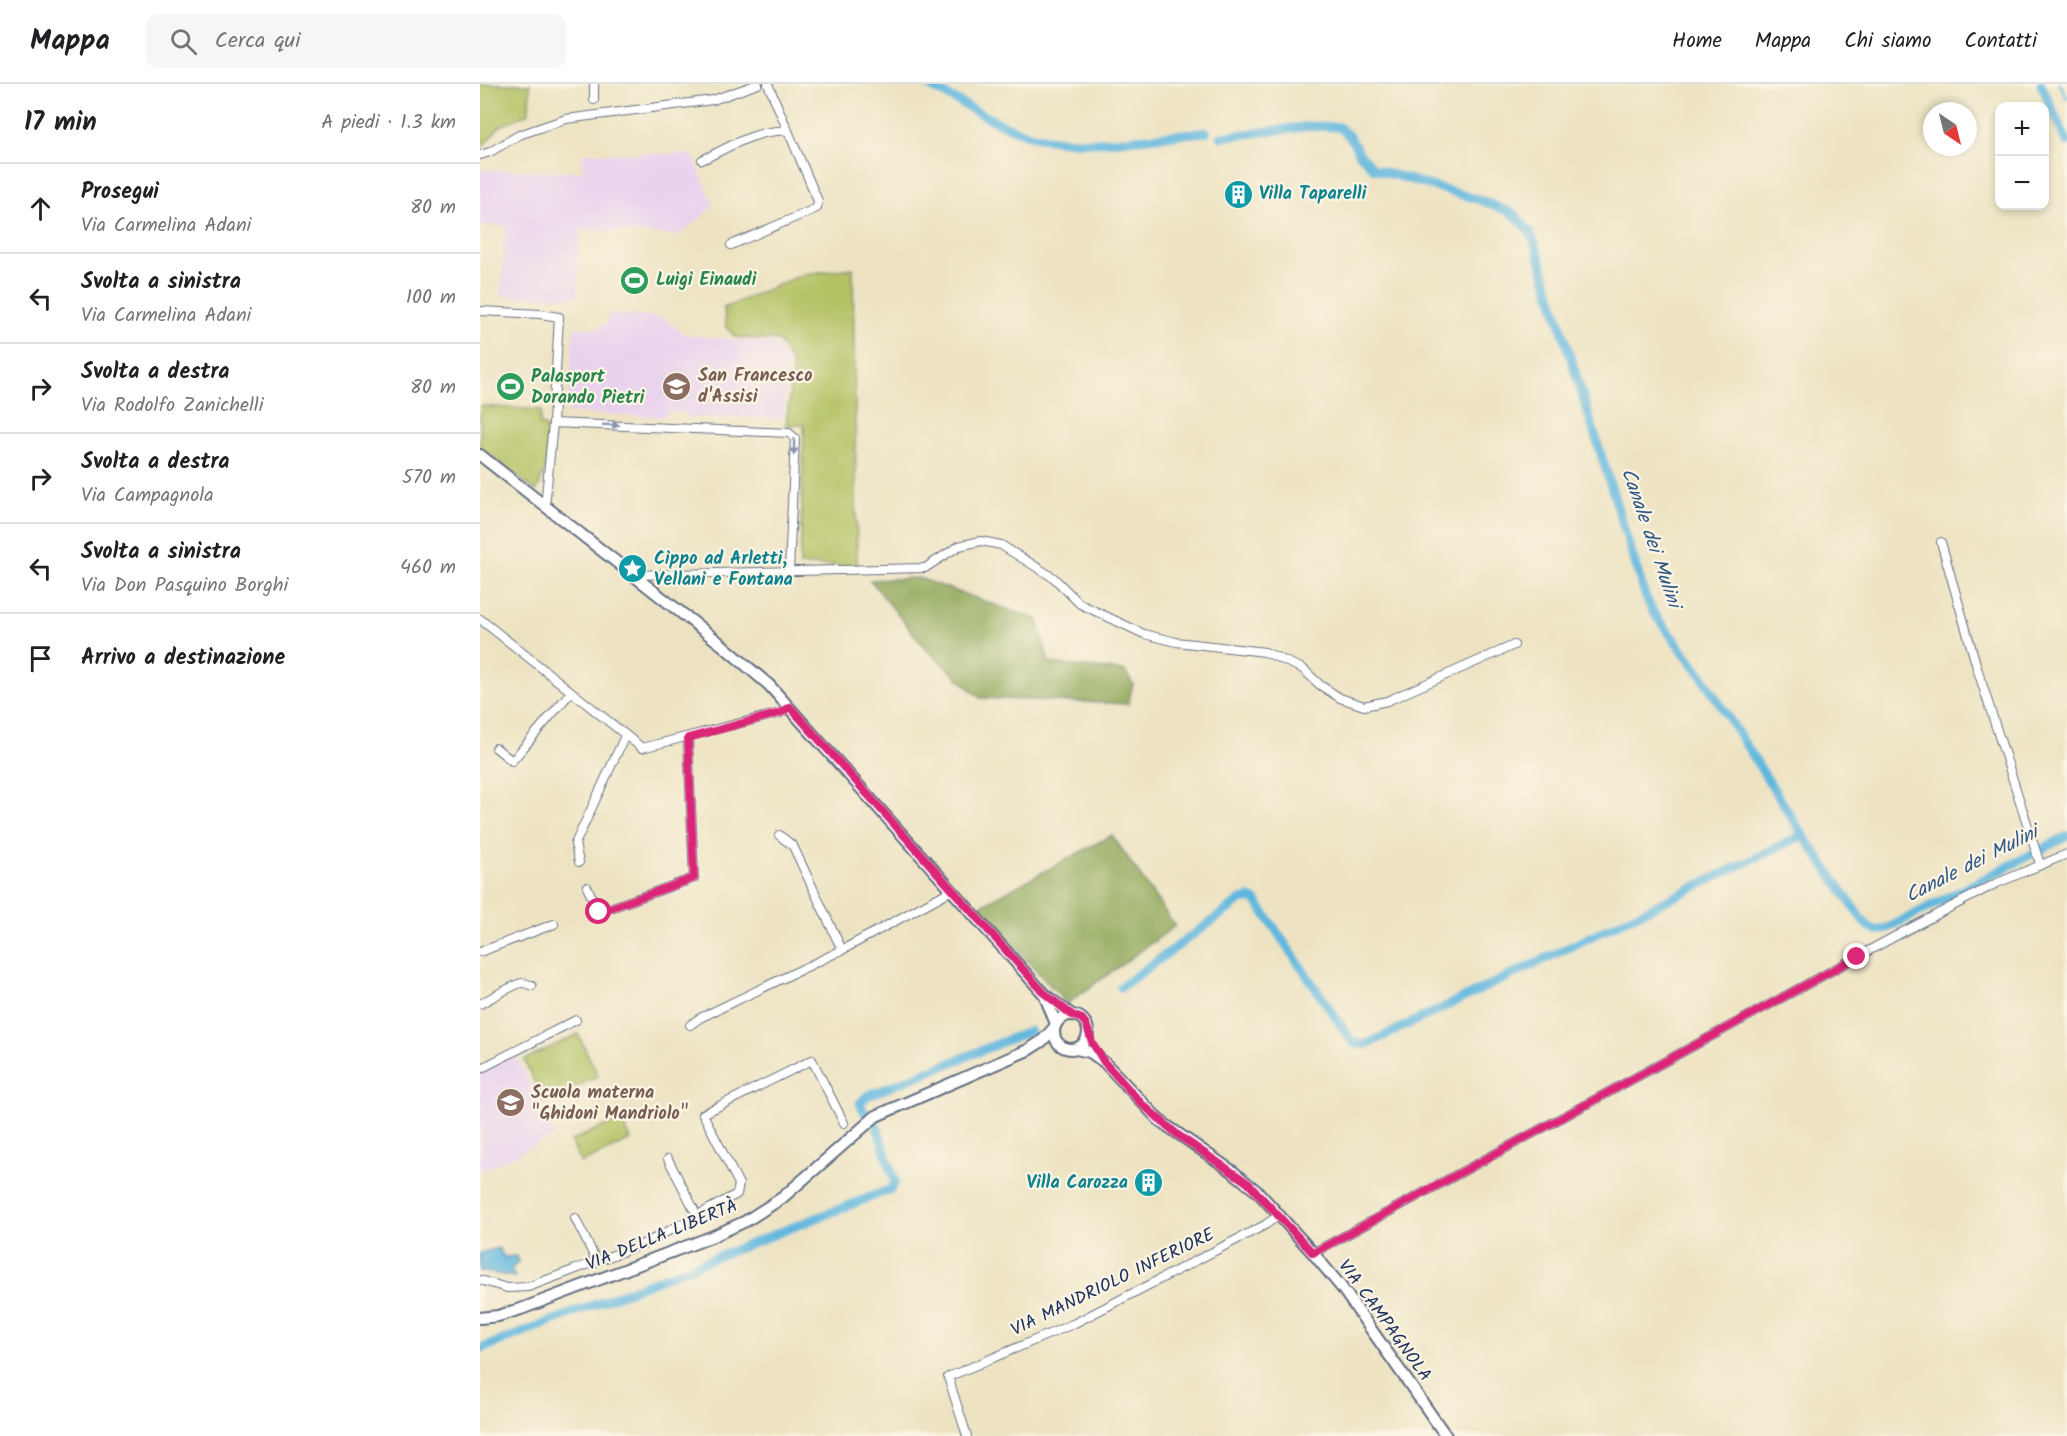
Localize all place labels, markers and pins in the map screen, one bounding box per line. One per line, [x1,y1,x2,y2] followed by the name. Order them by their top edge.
[1222,178,1254,210] building icon: Villa Taparelli
[1259,180,1367,209] place label: Villa Taparelli
[619,264,651,296] sports icon: Luigi Einaudi
[656,266,757,295] place label: Luigi Einaudi
[698,362,812,412] place label: San Francesco d'Assisi
[531,363,645,413] place label: Palasport Dorando Pietri
[661,370,693,402] school or university icon: San Francesco d'Assisi
[494,371,526,403] sports icon: Palasport Dorando Pietri
[654,545,793,595] place label: Cippo ad Arletti, Vellani e Fontana
[617,553,649,585] place icon: Cippo ad Arletti, Vellani e Fontana
[531,1079,688,1129] place label: Scuola materna "Ghidoni Mandriolo"
[494,1087,526,1119] school or university icon: Scuola materna "Ghidoni Mandriolo"
[1133,1167,1165,1199] building icon: Villa Carozza
[1027,1169,1128,1198] place label: Villa Carozza

